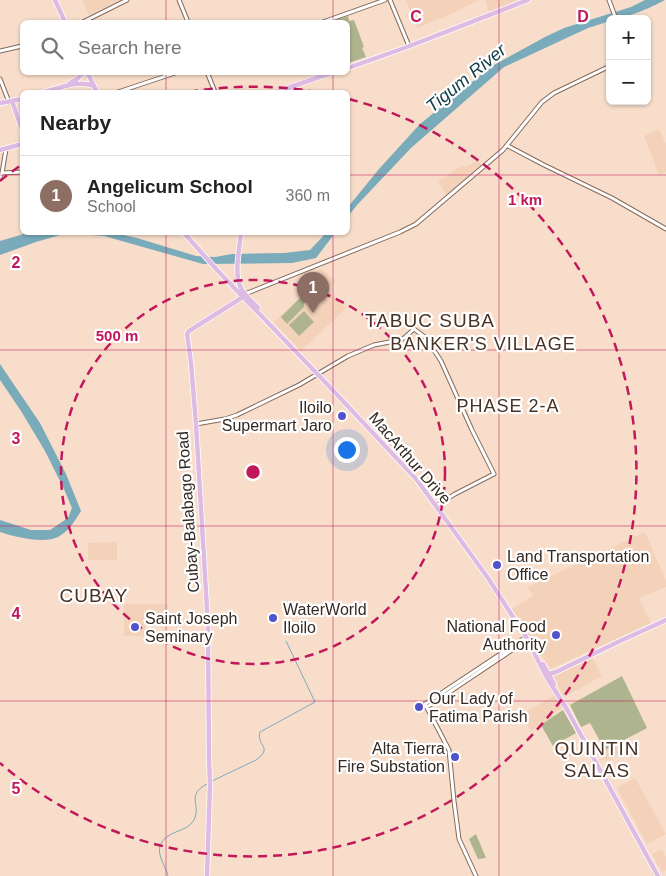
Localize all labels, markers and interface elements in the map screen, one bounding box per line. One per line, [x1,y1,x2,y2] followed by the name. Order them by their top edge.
[410,8,422,25] text: C
[577,8,589,25] text: D
[606,15,651,105] map controls
[606,15,651,60] button: +
[20,20,350,75] search box
[38,34,66,62] icon: search
[78,37,182,58] text: Search here
[422,39,511,116] water label: Tigum River
[606,60,651,105] button: −
[40,111,111,134] text: Nearby
[87,176,253,197] text: Angelicum School
[52,187,60,204] text: 1
[286,187,330,204] text: 360 m
[508,191,542,208] text: 1 km
[87,198,136,215] text: School
[12,254,21,271] text: 2
[297,272,329,313] pin: 1
[365,310,495,331] district label: TABUC SUBA
[96,327,138,344] text: 500 m
[390,334,576,354] district label: BANKER'S VILLAGE
[456,396,560,416] district label: PHASE 2-A
[222,399,332,434] place label: Iloilo Supermart Jaro
[366,409,454,507] street label: MacArthur Drive
[336,410,348,422] marker: Iloilo Supermart Jaro
[12,430,21,447] text: 3
[174,431,202,593] street label: Cubay-Balabago Road
[334,437,360,463] your location
[244,463,262,481] centre of rings
[507,548,649,583] place label: Land Transportation Office
[491,559,503,571] marker: Land Transportation Office
[59,585,129,606] district label: CUBAY
[283,601,367,636] place label: WaterWorld Iloilo
[12,605,21,622] text: 4
[145,610,238,645] place label: Saint Joseph Seminary
[267,612,279,624] marker: WaterWorld Iloilo
[446,618,546,653] place label: National Food Authority
[129,621,141,633] marker: Saint Joseph Seminary
[550,629,562,641] marker: National Food Authority
[429,690,528,725] place label: Our Lady of Fatima Parish
[413,701,425,713] marker: Our Lady of Fatima Parish
[554,738,640,781] district label: QUINTIN SALAS
[337,740,445,775] place label: Alta Tierra Fire Substation
[449,751,461,763] marker: Alta Tierra Fire Substation
[12,780,21,797] text: 5

